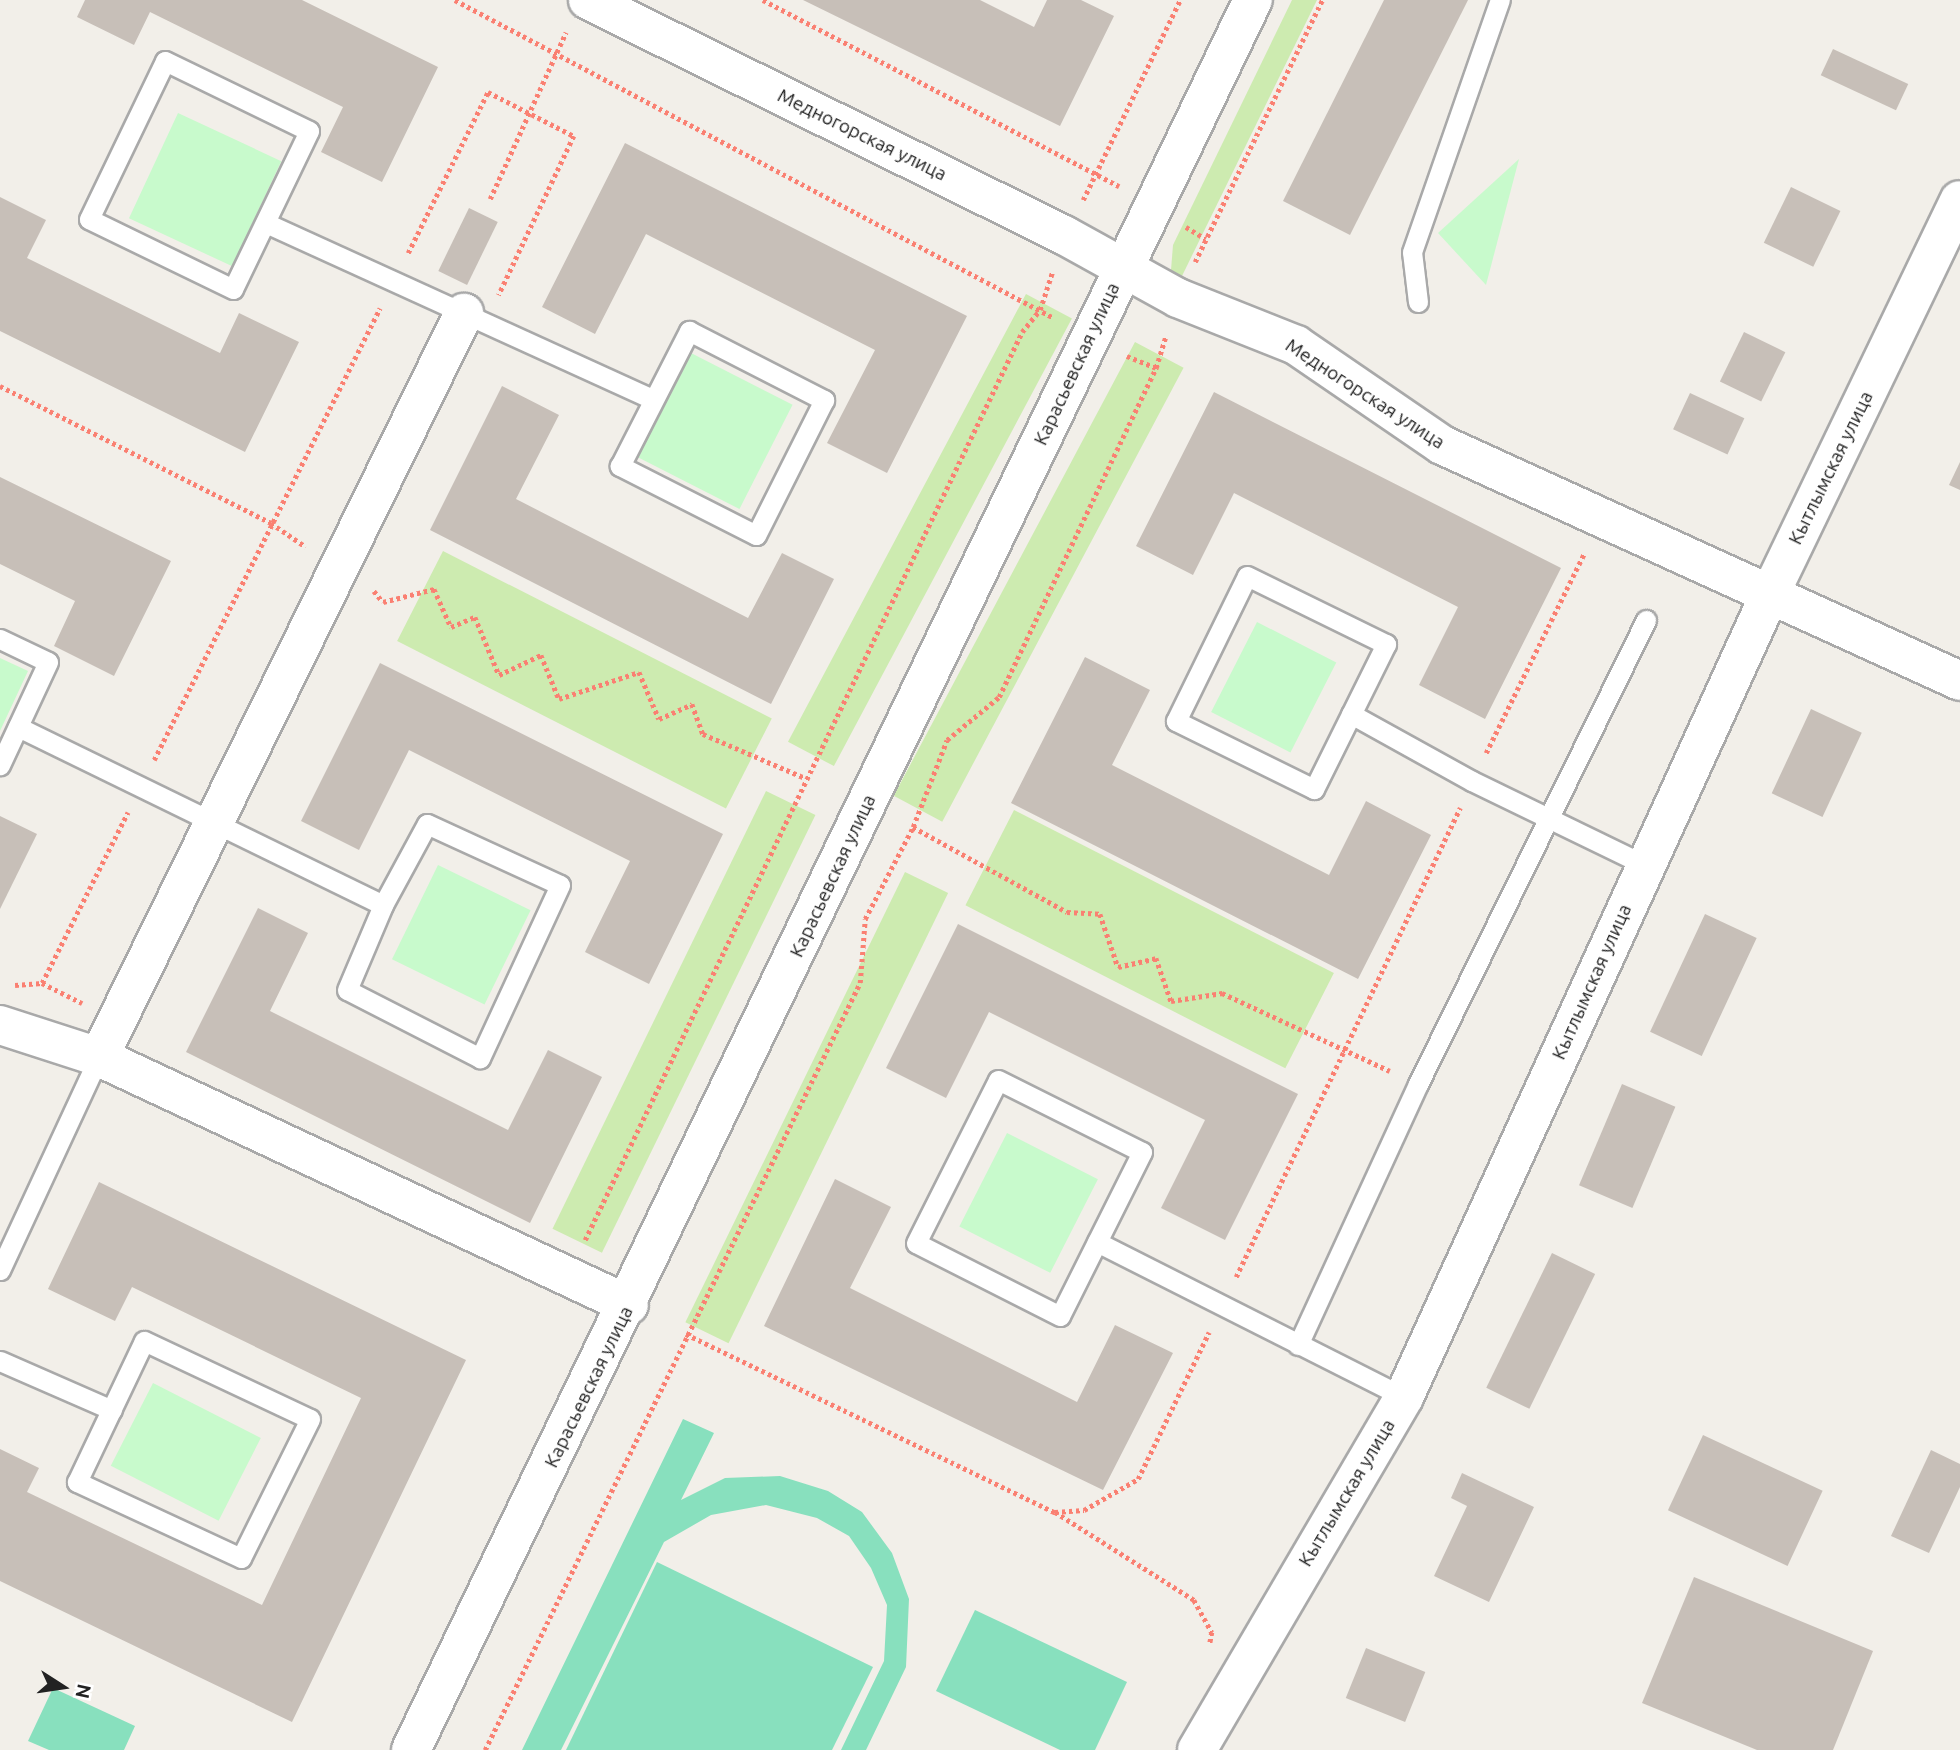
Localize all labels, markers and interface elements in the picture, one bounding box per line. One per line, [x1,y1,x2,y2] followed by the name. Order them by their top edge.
[774,84,950,186] street label: Медногорская улица
[1029,279,1125,449] street label: Карасьевская улица
[1281,334,1449,454] street label: Медногорская улица
[1784,388,1878,548] street label: Кытлымская улица
[785,791,881,961] street label: Карасьевская улица
[1547,901,1637,1063] street label: Кытлымская улица
[540,1303,638,1471] street label: Карасьевская улица
[1294,1415,1400,1571] street label: Кытлымская улица
[28,1652,98,1722] north arrow
[71,1682,96,1701] text: N

